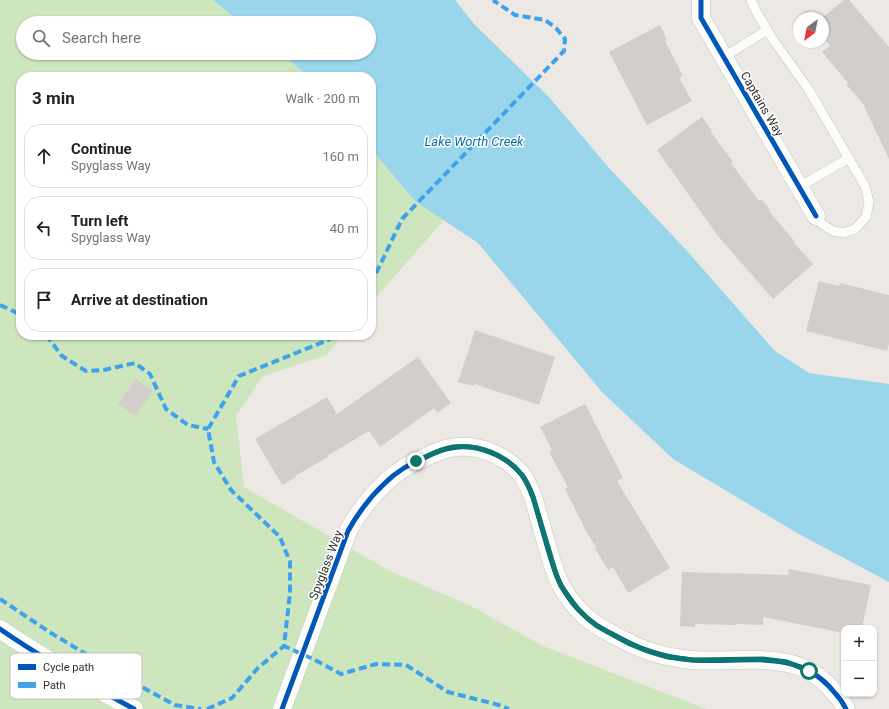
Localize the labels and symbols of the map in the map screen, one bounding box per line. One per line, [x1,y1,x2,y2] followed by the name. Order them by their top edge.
[793,12,829,48] north arrow
[738,69,786,139] street label: Captains Way
[425,134,524,149] water label: Lake Worth Creek
[407,452,425,470] route end
[306,528,346,602] street label: Spyglass Way
[10,653,142,699] legend
[43,661,94,674] text: Cycle path
[800,662,818,680] route start
[43,679,66,692] text: Path

